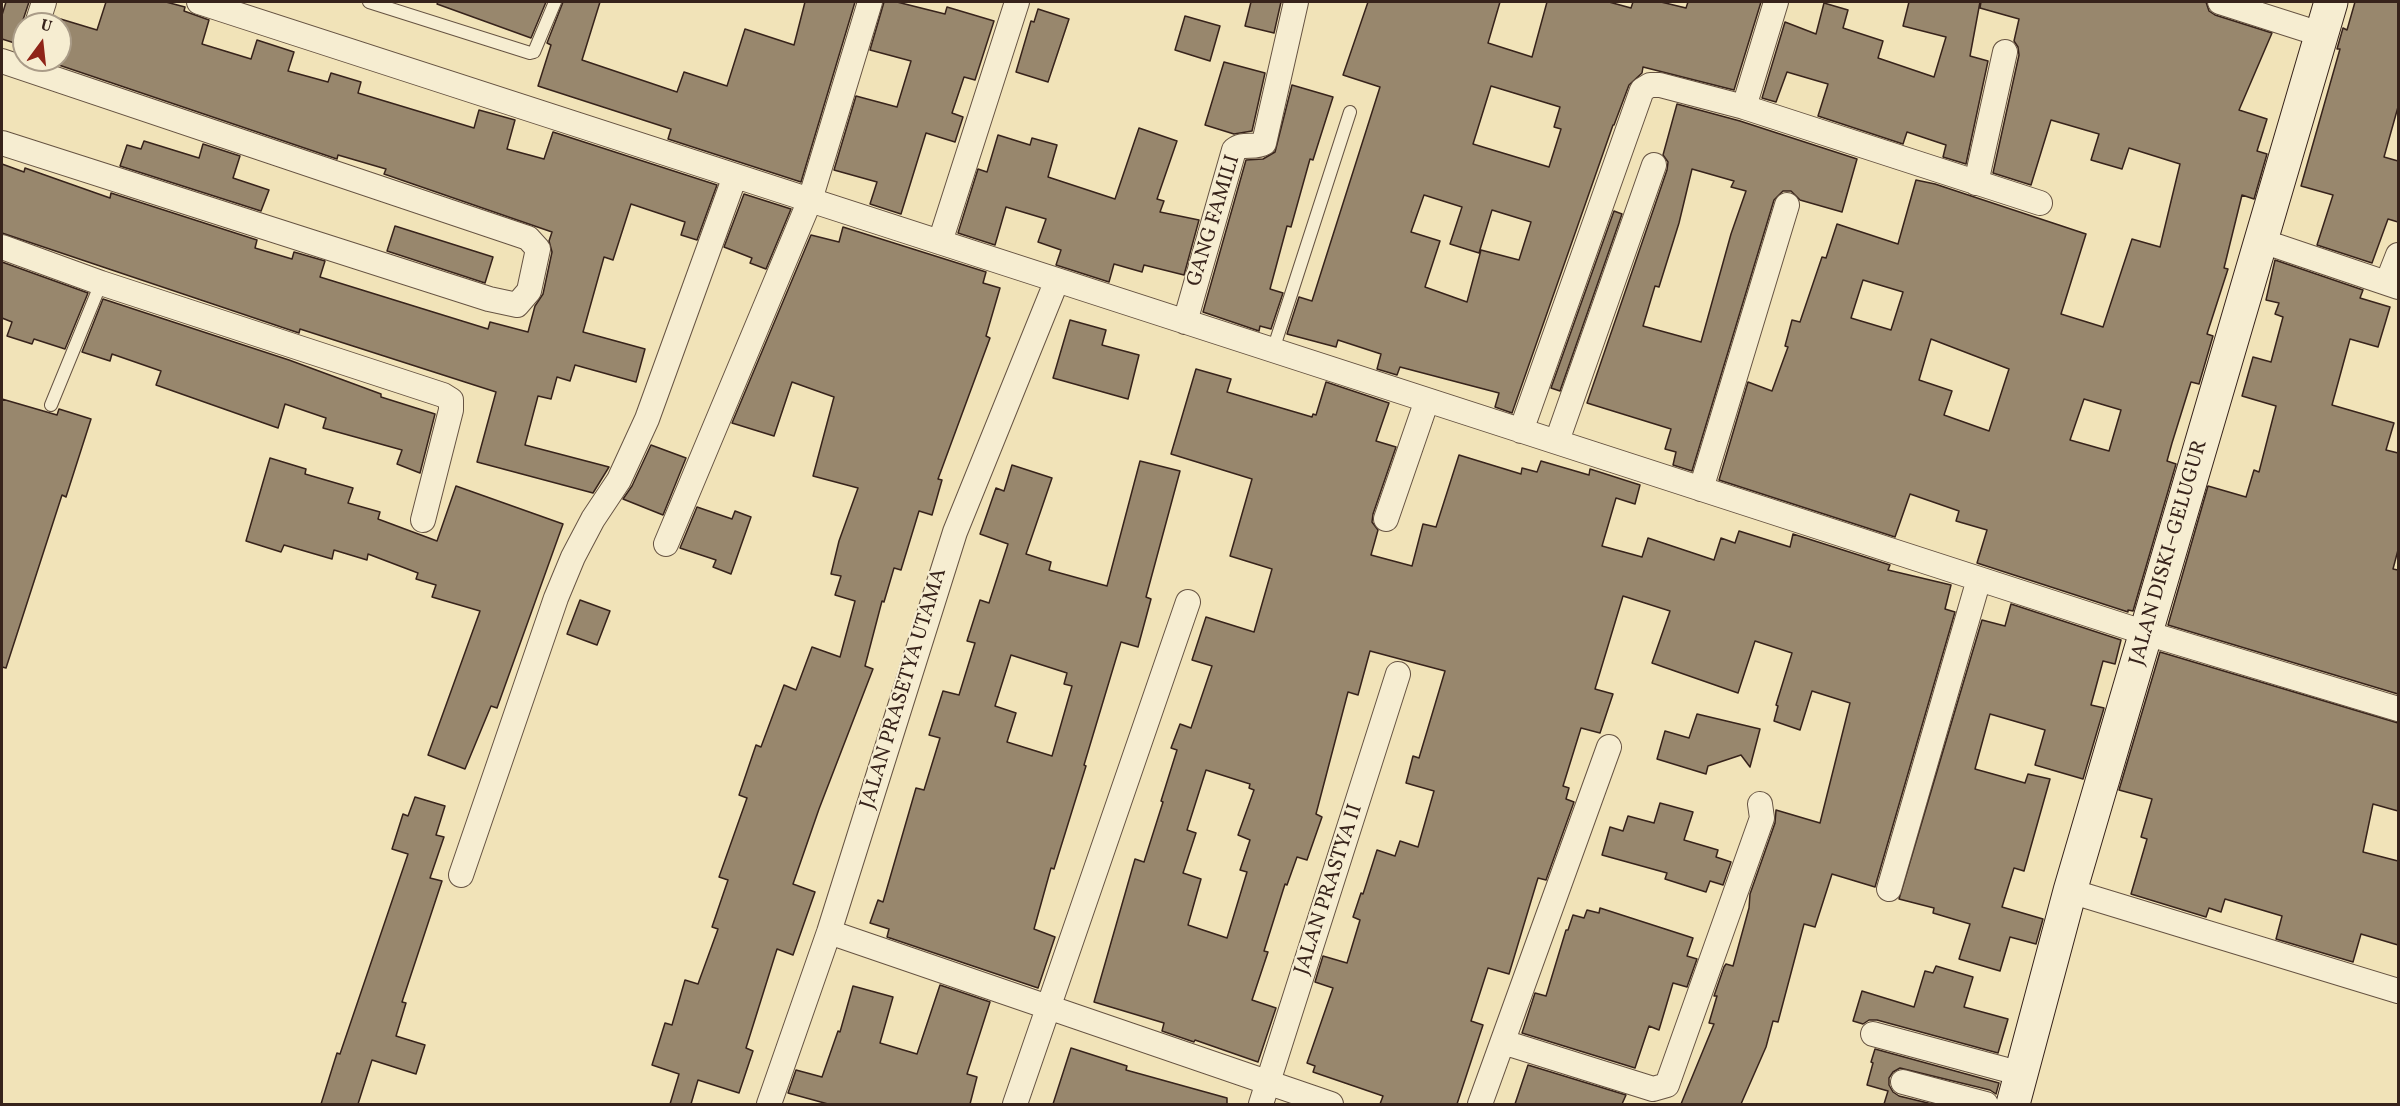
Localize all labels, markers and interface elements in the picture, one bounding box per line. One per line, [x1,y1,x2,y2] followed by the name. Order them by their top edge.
[12,12,72,72] north arrow
[38,14,54,39] text: U
[1183,152,1247,290] street label: GANG FAMILI
[2126,437,2214,669] street label: JALAN DISKI–GELUGUR
[856,566,954,812] street label: JALAN PRASETYA UTAMA
[1291,801,1369,979] street label: JALAN PRASTYA II

